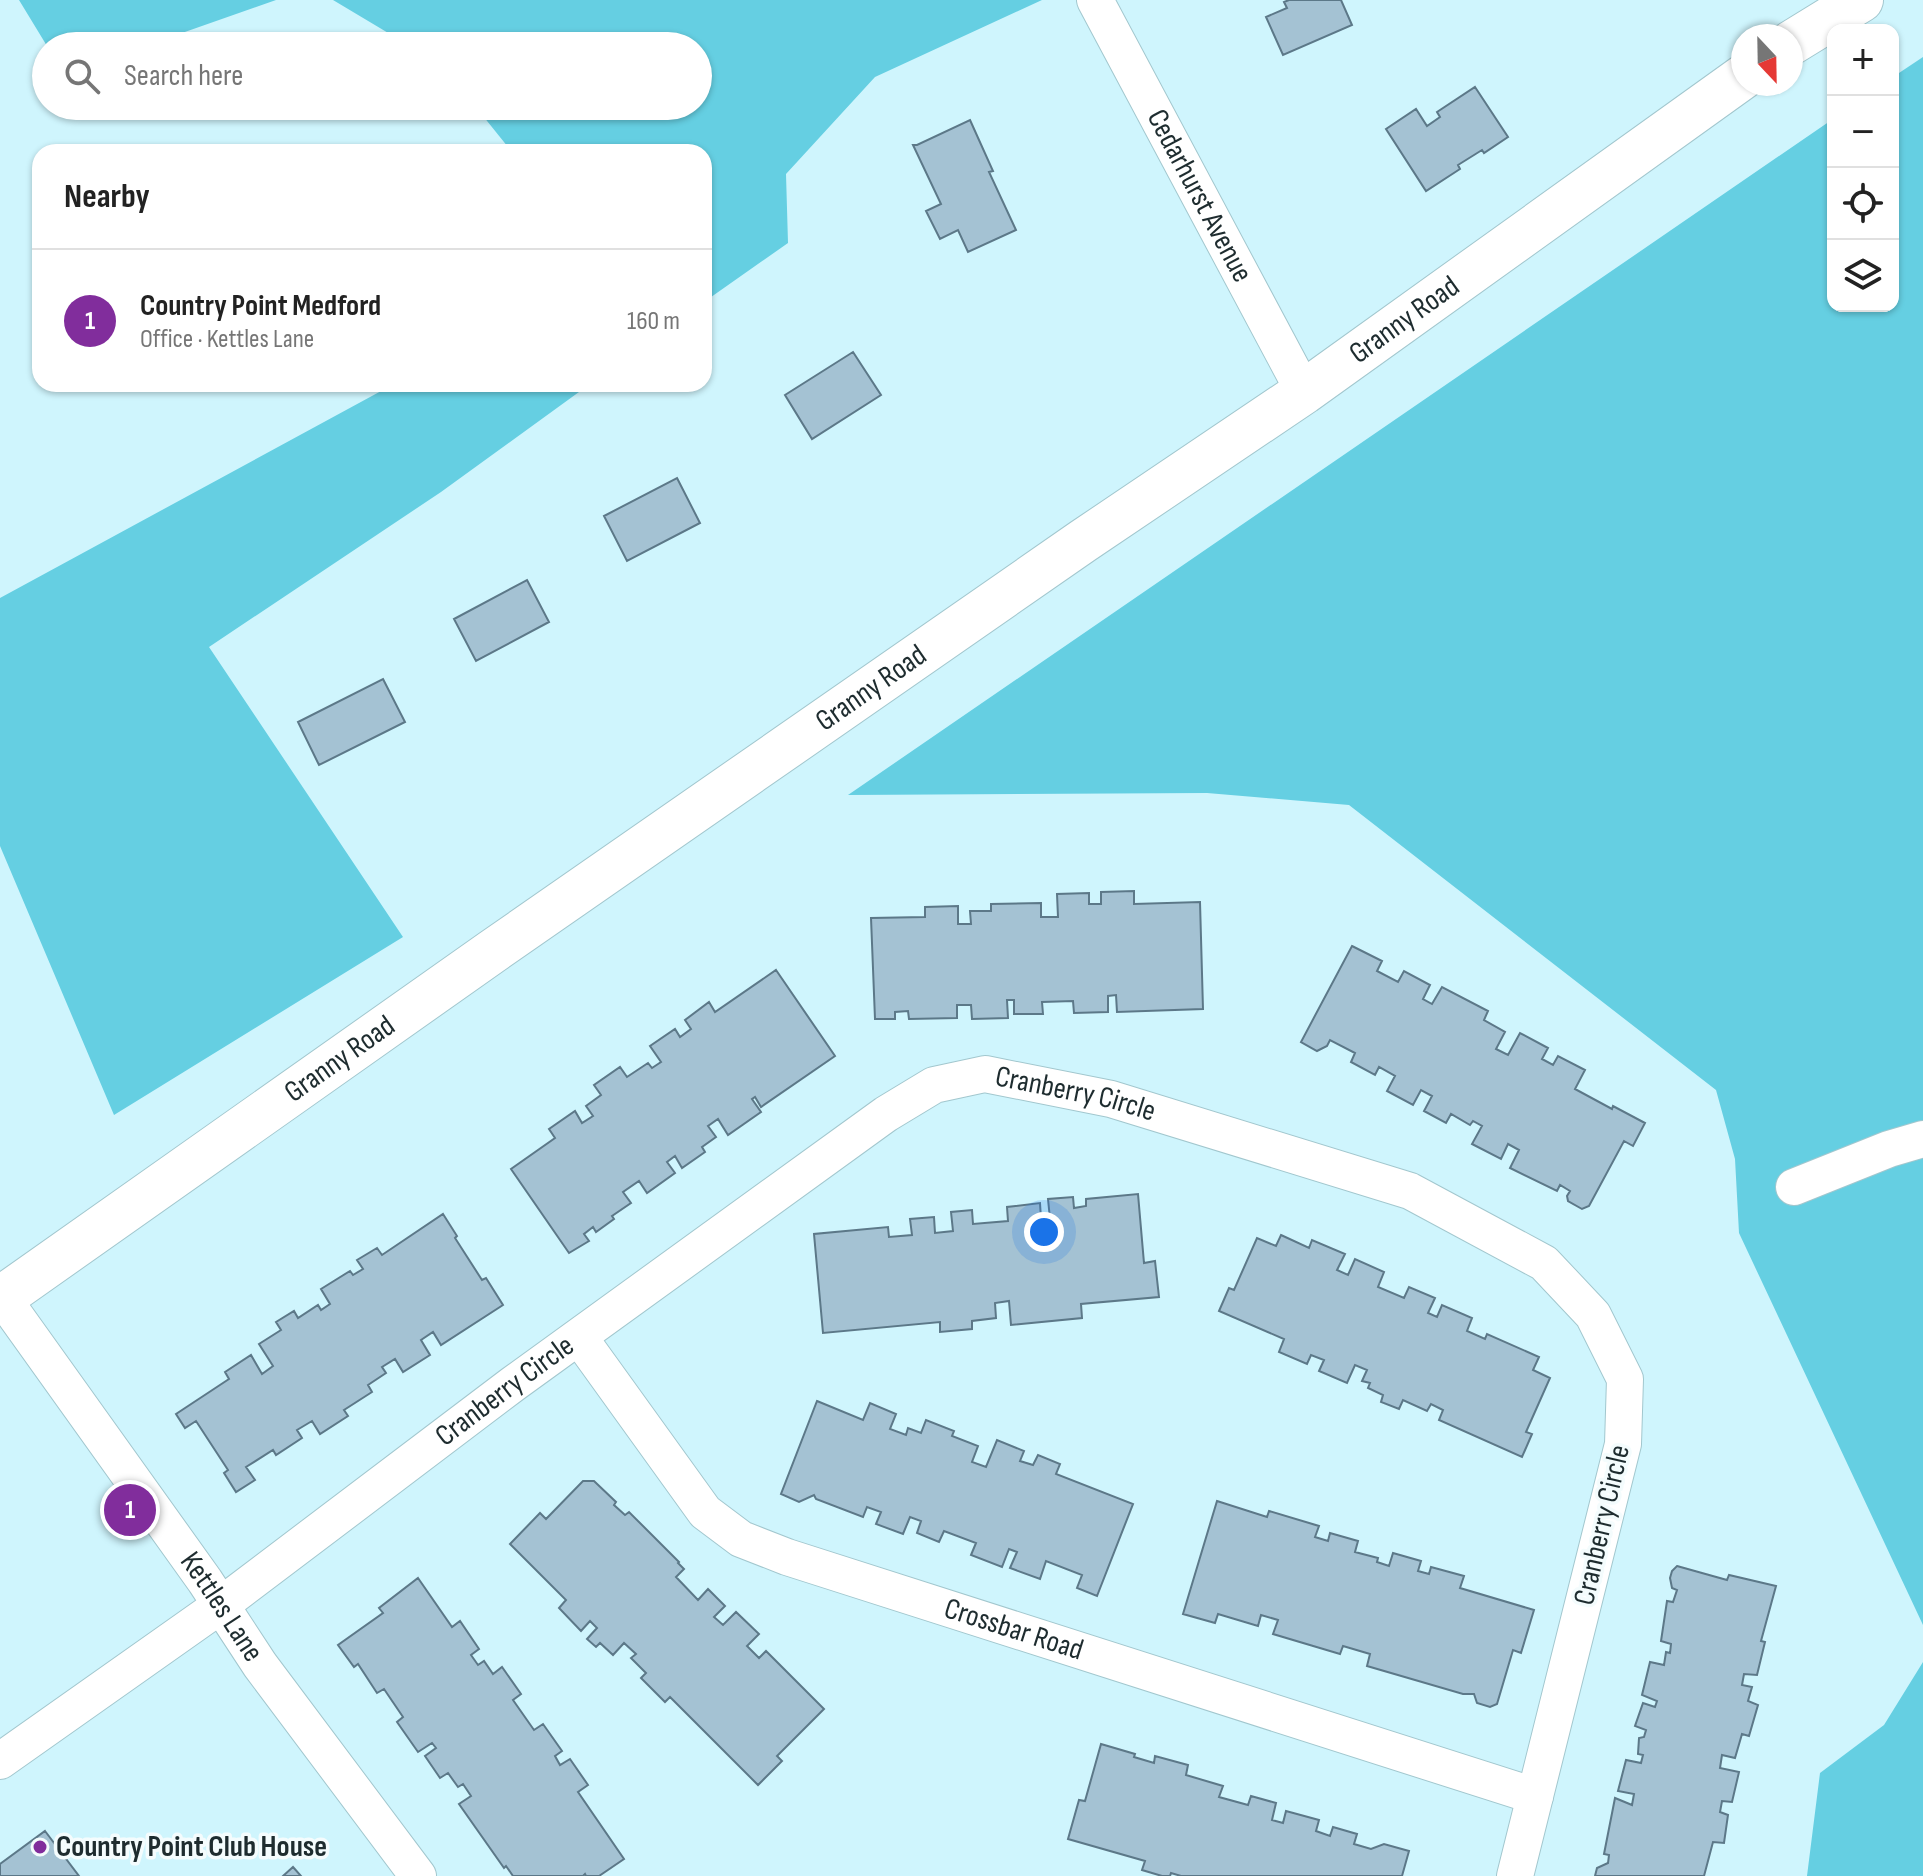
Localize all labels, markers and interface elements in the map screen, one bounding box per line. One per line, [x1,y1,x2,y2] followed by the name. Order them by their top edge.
[1731,24,1803,96] north arrow
[1827,24,1899,312] map controls
[1827,24,1899,96] button: +
[32,32,712,120] search box
[60,54,104,98] icon: search
[124,58,243,94] text: Search here
[1827,96,1899,168] button: −
[1139,103,1260,289] street label: Cedarhurst Avenue
[1827,168,1899,240] button: locate
[64,176,150,217] text: Nearby
[1827,240,1899,312] button: layers
[1342,268,1466,372] street label: Granny Road
[140,288,381,324] text: Country Point Medford
[85,306,95,337] text: 1
[627,306,680,337] text: 160 m
[140,324,314,355] text: Office · Kettles Lane
[809,637,933,739] street label: Granny Road
[278,1008,402,1110] street label: Granny Road
[992,1058,1160,1130] street label: Cranberry Circle
[1024,1212,1064,1252] your location
[428,1328,581,1454] street label: Cranberry Circle
[1566,1441,1638,1609] street label: Cranberry Circle
[104,1480,156,1540] pin: 1
[172,1545,271,1669] street label: Kettles Lane
[940,1590,1088,1668] street label: Crossbar Road
[56,1829,327,1865] place label: Country Point Club House
[31,1838,49,1856] marker: Country Point Club House

